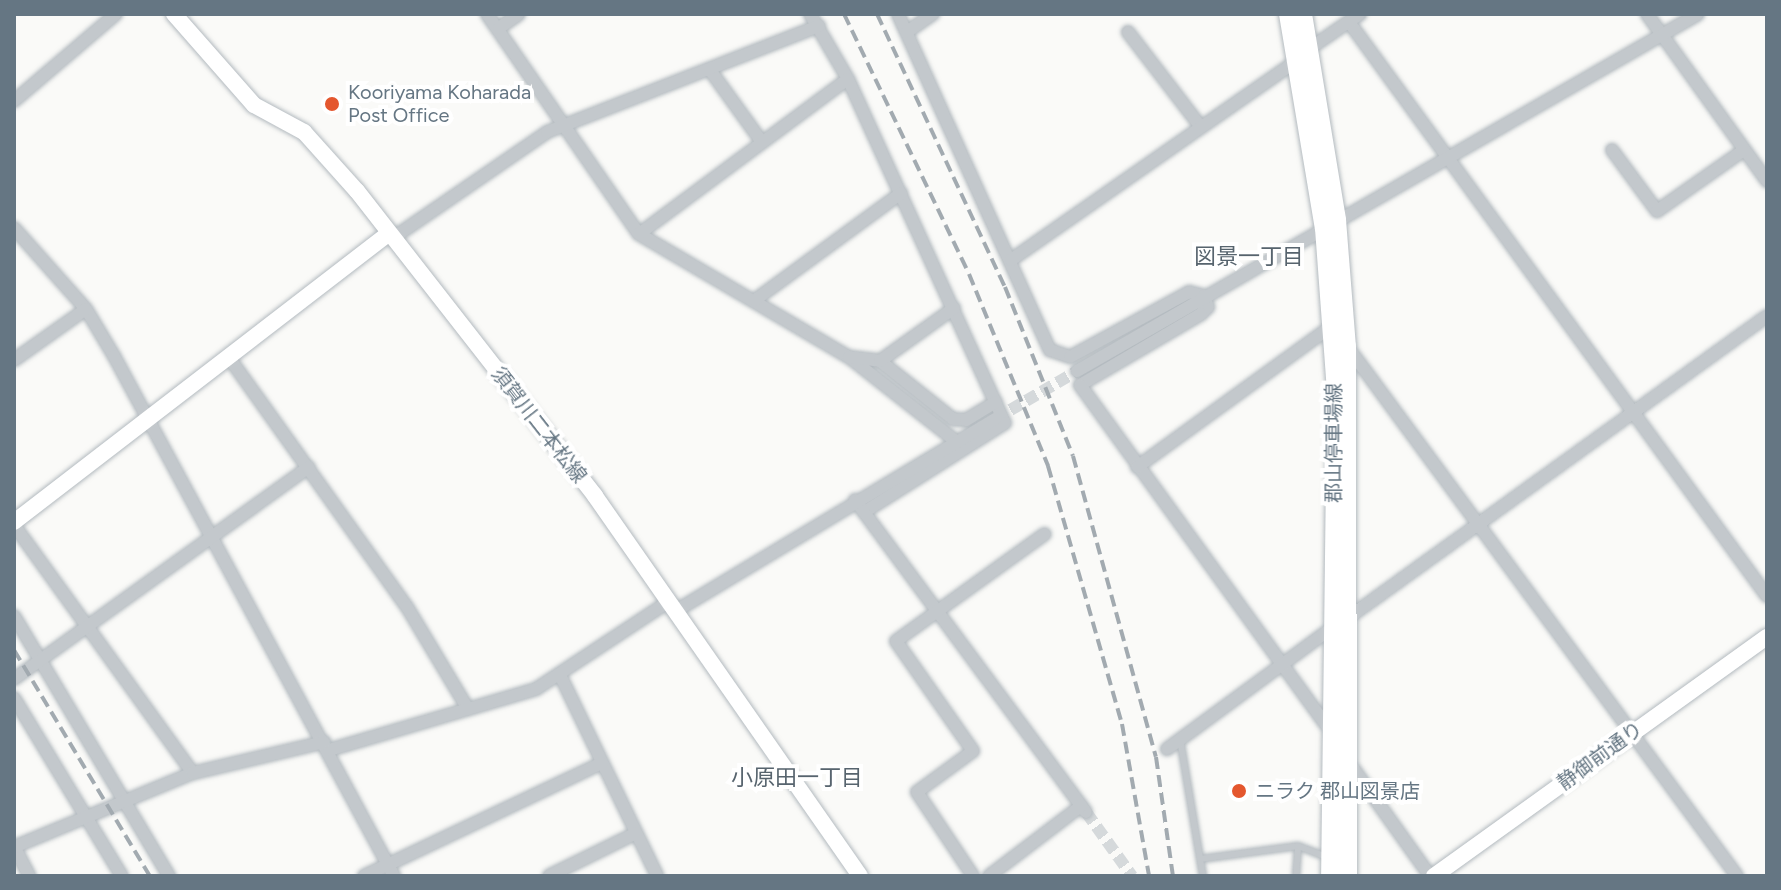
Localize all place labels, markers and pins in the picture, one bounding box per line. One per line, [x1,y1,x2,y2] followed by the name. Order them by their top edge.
[348,80,531,127] place label: Kooriyama Koharada Post Office
[323,95,341,113] marker: Kooriyama Koharada Post Office
[1255,779,1420,803] place label: ニラク 郡山図景店
[1230,782,1248,800] marker: ニラク 郡山図景店

